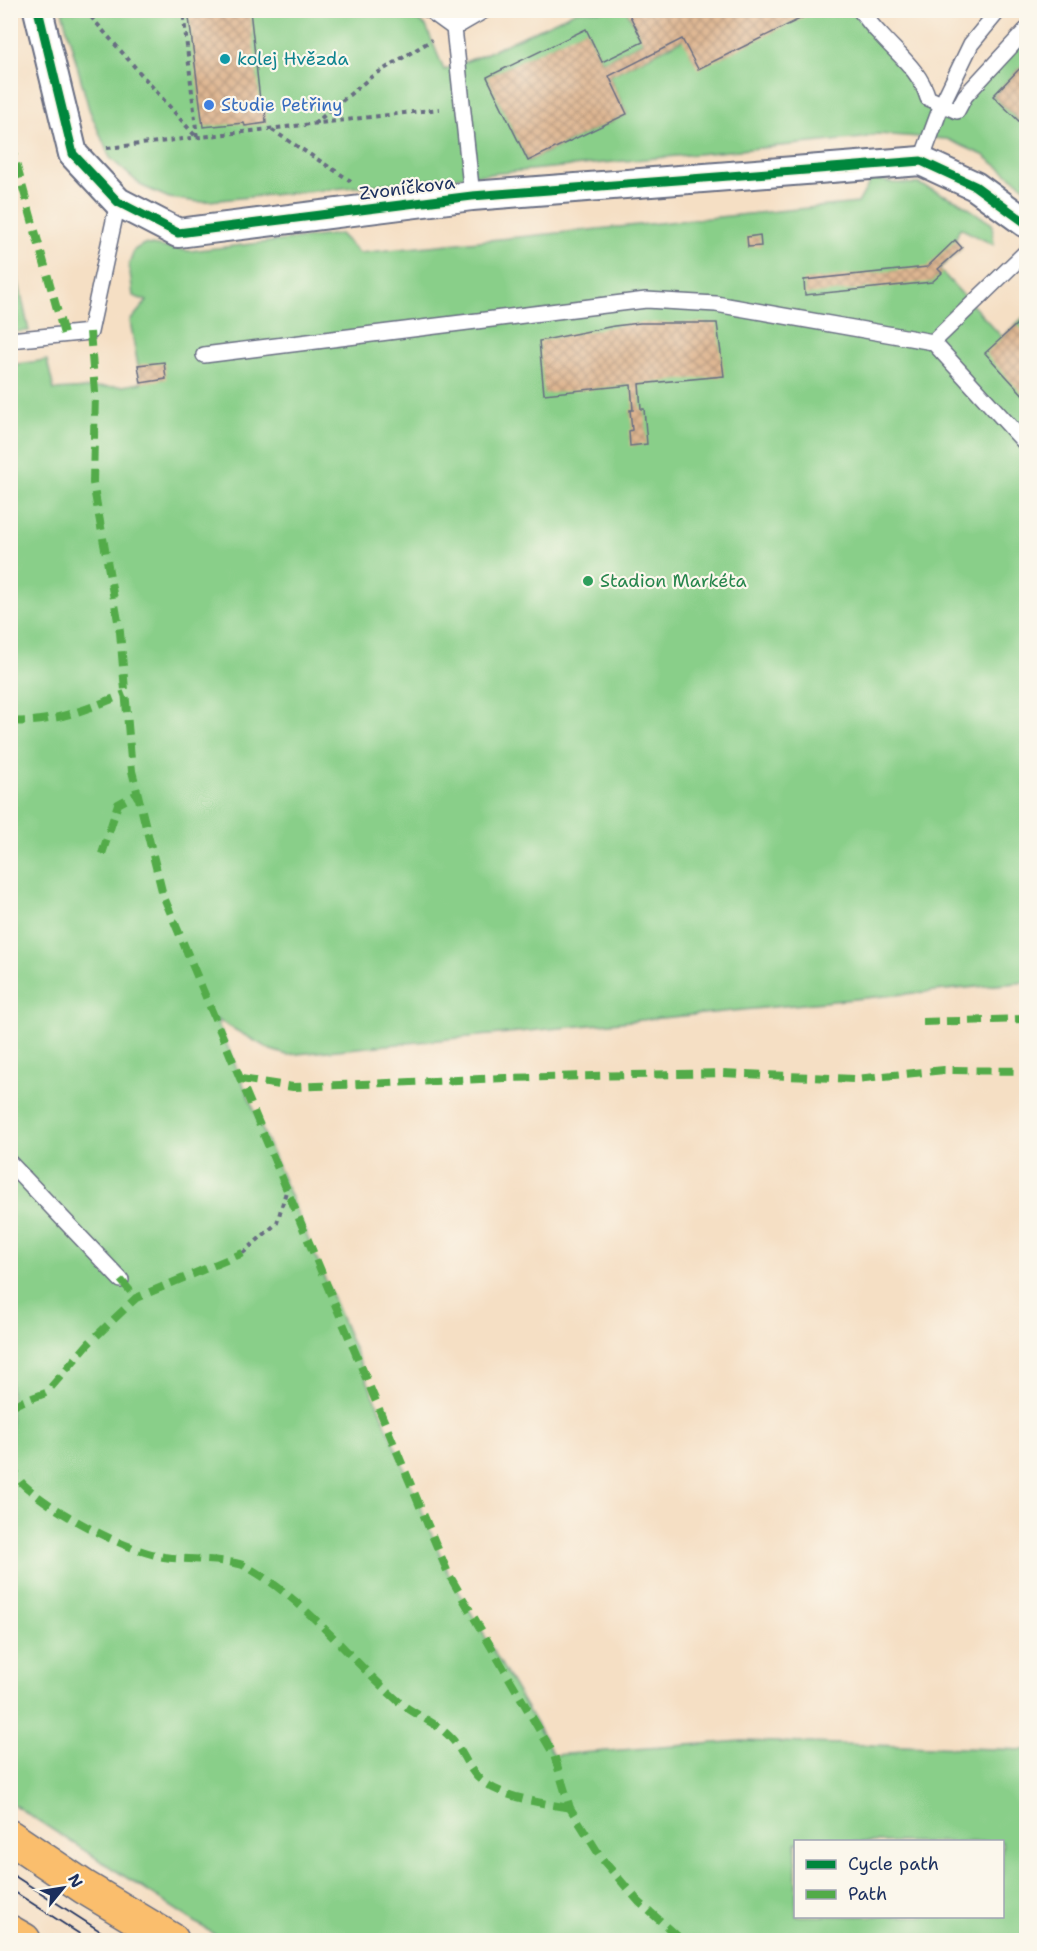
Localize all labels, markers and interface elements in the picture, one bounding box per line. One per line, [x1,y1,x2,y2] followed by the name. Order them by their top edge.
[237,47,349,71] place label: kolej Hvězda
[218,52,232,66] marker: kolej Hvězda
[221,93,343,117] place label: Studie Petřiny
[202,98,216,112] marker: Studie Petřiny
[358,170,456,206] street label: Zvoníčkova
[600,569,747,593] place label: Stadion Markéta
[581,574,595,588] marker: Stadion Markéta
[794,1840,1004,1918] legend
[848,1852,939,1876] text: Cycle path
[33,1858,93,1918] north arrow
[63,1870,88,1891] text: N
[848,1882,887,1906] text: Path

